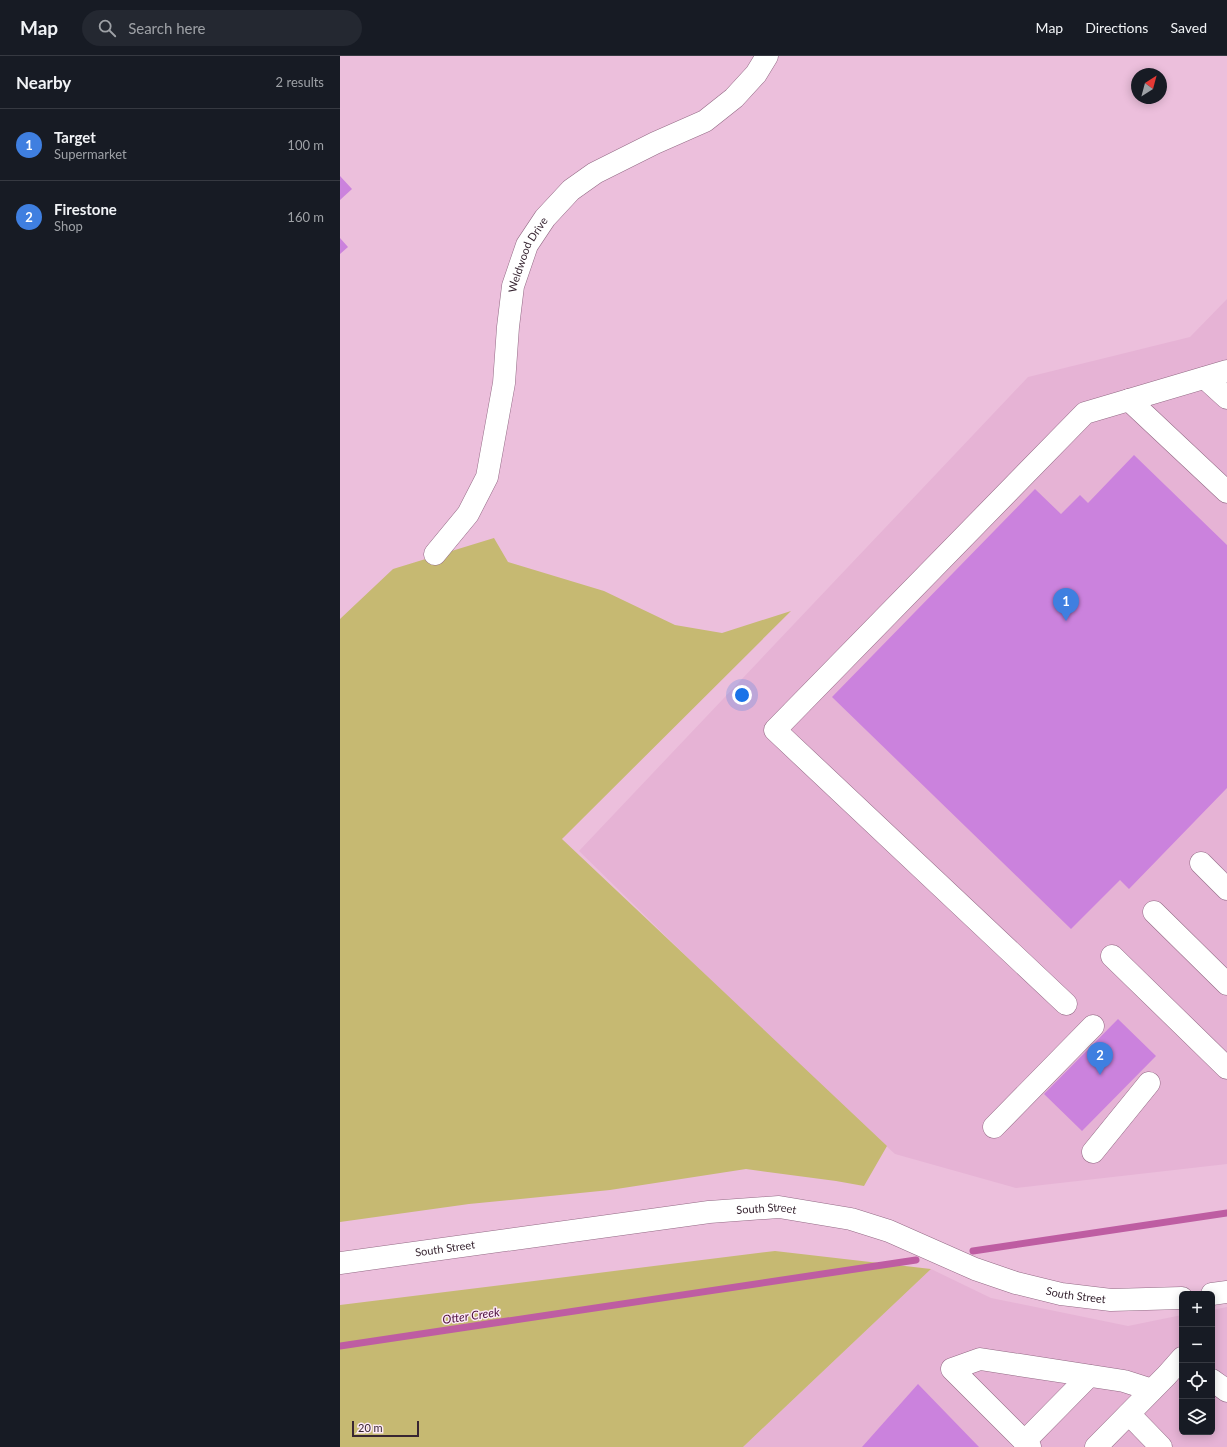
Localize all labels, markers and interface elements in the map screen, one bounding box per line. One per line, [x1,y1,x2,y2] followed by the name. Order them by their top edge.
[82,10,362,46] search box
[20,16,58,39] text: Map
[96,17,118,39] icon: search
[128,19,206,37] text: Search here
[1036,19,1063,36] text: Map
[1085,19,1148,36] text: Directions
[1170,19,1207,36] text: Saved
[1131,68,1167,104] north arrow
[16,72,71,93] text: Nearby
[276,74,324,90] text: 2 results
[54,128,96,146] text: Target
[25,137,33,153] text: 1
[287,137,324,153] text: 100 m
[54,146,127,162] text: Supermarket
[54,200,117,218] text: Firestone
[25,209,33,225] text: 2
[287,209,324,225] text: 160 m
[505,214,550,293] street label: Weldwood Drive
[54,218,83,234] text: Shop
[1053,588,1079,621] pin: 1
[732,685,752,705] your location
[1087,1042,1113,1075] pin: 2
[736,1200,797,1216] street label: South Street
[414,1237,476,1259] street label: South Street
[1045,1284,1106,1305] street label: South Street
[1179,1291,1215,1435] map controls
[1179,1291,1215,1327] button: +
[441,1304,501,1327] water label: Otter Creek
[1179,1327,1215,1363] button: −
[1179,1363,1215,1399] button: locate
[1179,1399,1215,1435] button: layers
[352,1419,419,1438] scale bar
[358,1421,383,1434] text: 20 m

